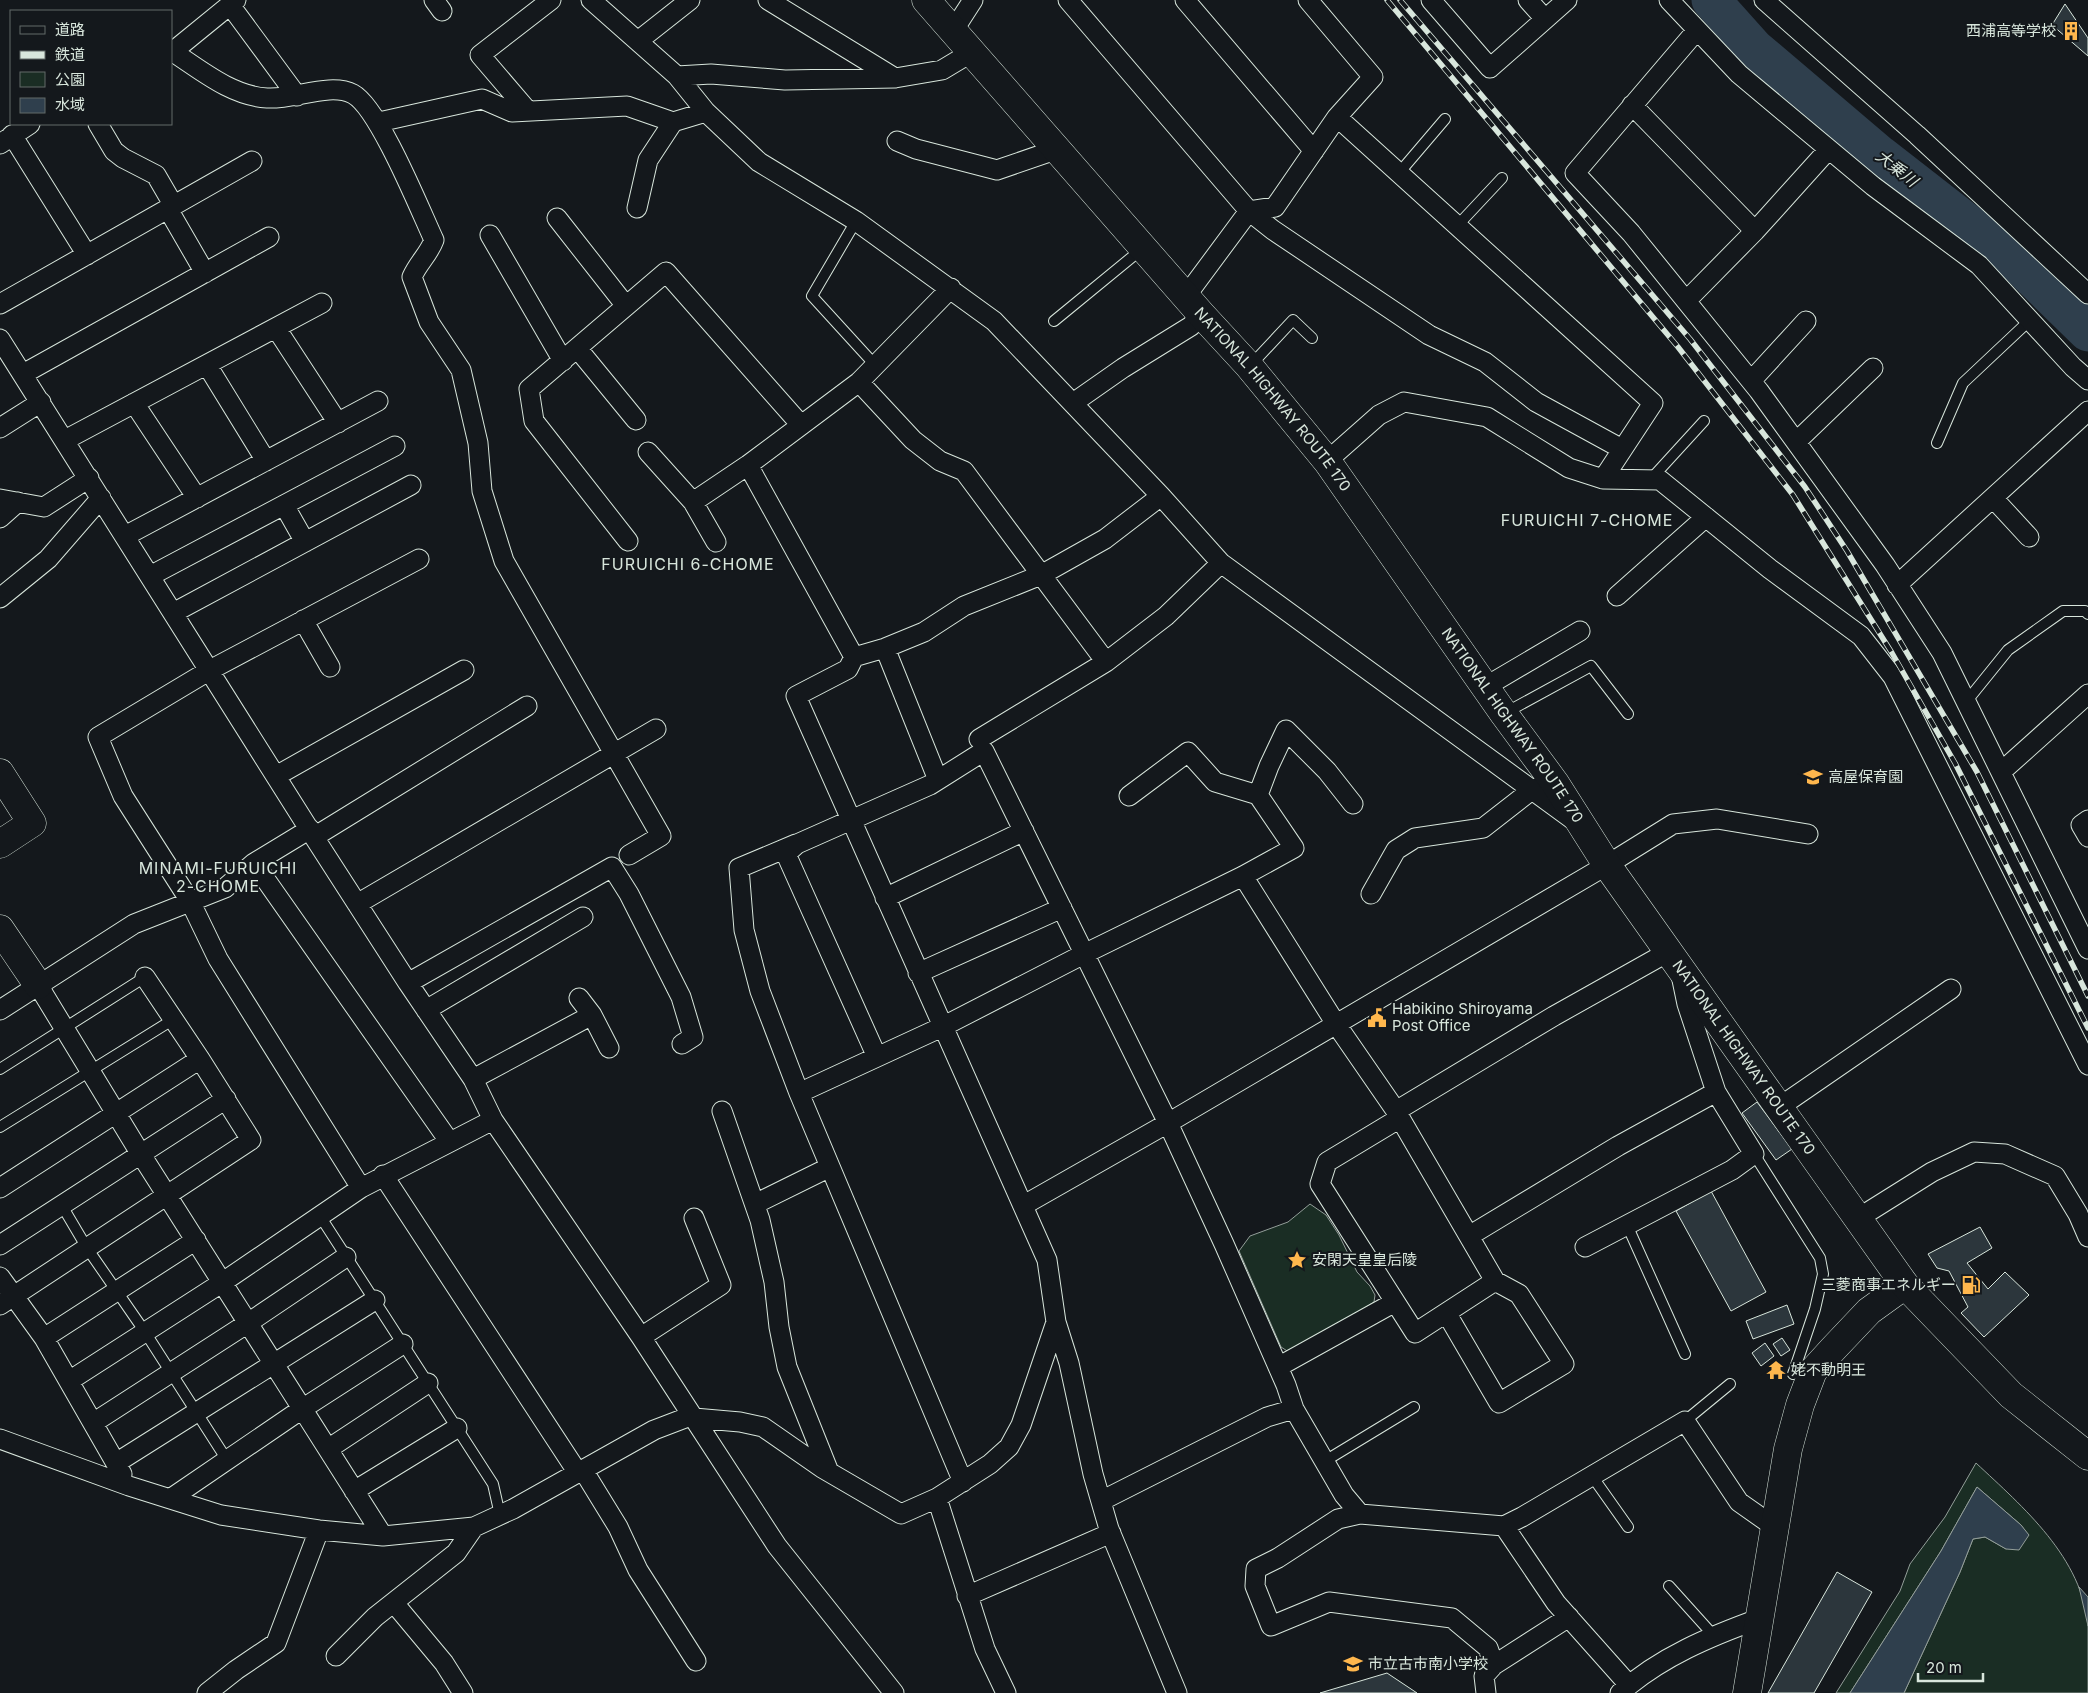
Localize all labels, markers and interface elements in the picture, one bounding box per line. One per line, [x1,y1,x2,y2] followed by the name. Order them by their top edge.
[10,10,172,125] legend
[55,20,85,39] text: 道路
[2060,20,2082,42] building icon: 西浦高等学校
[1966,21,2056,40] place label: 西浦高等学校
[55,45,85,64] text: 鉄道
[55,70,85,89] text: 公園
[55,95,85,114] text: 水域
[1872,145,1924,192] water label: 大乗川
[1191,303,1355,495] street label: NATIONAL HIGHWAY ROUTE 170
[1501,510,1673,530] district label: FURUICHI 7-CHOME
[601,554,775,574] district label: FURUICHI 6-CHOME
[1438,624,1588,826] street label: NATIONAL HIGHWAY ROUTE 170
[1802,766,1824,788] school or university icon: 高屋保育園
[1828,767,1903,786] place label: 高屋保育園
[139,858,297,896] district label: MINAMI-FURUICHI 2-CHOME
[1669,956,1820,1158] street label: NATIONAL HIGHWAY ROUTE 170
[1392,999,1533,1035] place label: Habikino Shiroyama Post Office
[1366,1007,1388,1029] public building icon: Habikino Shiroyama Post Office
[1286,1249,1308,1271] place icon: 安閑天皇皇后陵
[1312,1250,1417,1269] place label: 安閑天皇皇后陵
[1960,1274,1982,1296] fuel station icon: 三菱商事エネルギー
[1821,1275,1956,1294] place label: 三菱商事エネルギー
[1765,1359,1787,1381] temple icon: 姥不動明王
[1791,1360,1866,1379] place label: 姥不動明王
[1918,1650,1983,1682] scale bar
[1342,1653,1364,1675] school or university icon: 市立古市南小学校
[1368,1654,1488,1673] place label: 市立古市南小学校
[1926,1658,1962,1677] text: 20 m

